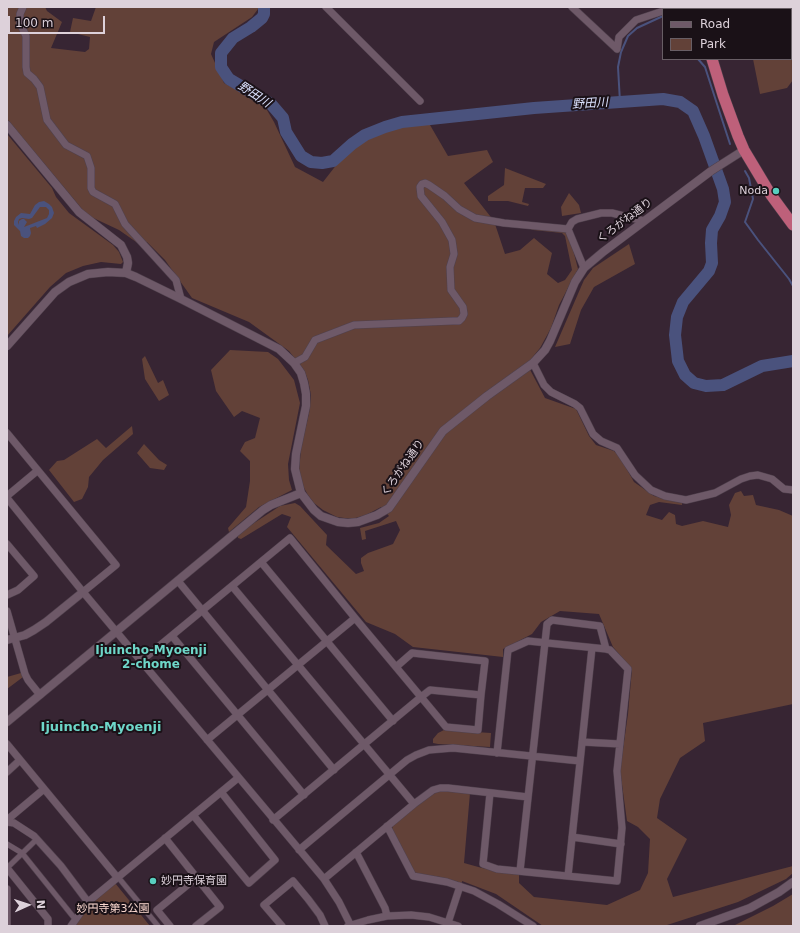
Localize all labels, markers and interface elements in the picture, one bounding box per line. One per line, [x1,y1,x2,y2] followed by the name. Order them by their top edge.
[10,8,107,34] scale bar
[662,8,792,60] legend
[15,16,53,30] text: 100 m
[700,17,730,31] text: Road
[700,37,726,51] text: Park
[235,79,273,111] water label: 野田川
[572,96,608,112] water label: 野田川
[739,184,768,198] place label: Noda
[771,186,781,196] marker: Noda
[595,196,655,246] street label: くろがね通り
[379,437,427,499] street label: くろがね通り
[95,644,207,672] district label: Ijuincho-Myoenji 2-chome
[41,720,161,736] district label: Ijuincho-Myoenji
[161,874,227,888] place label: 妙円寺保育園
[148,876,158,886] marker: 妙円寺保育園
[8,885,48,925] north arrow
[34,899,47,909] text: N
[77,902,149,916] park label: 妙円寺第3公園

